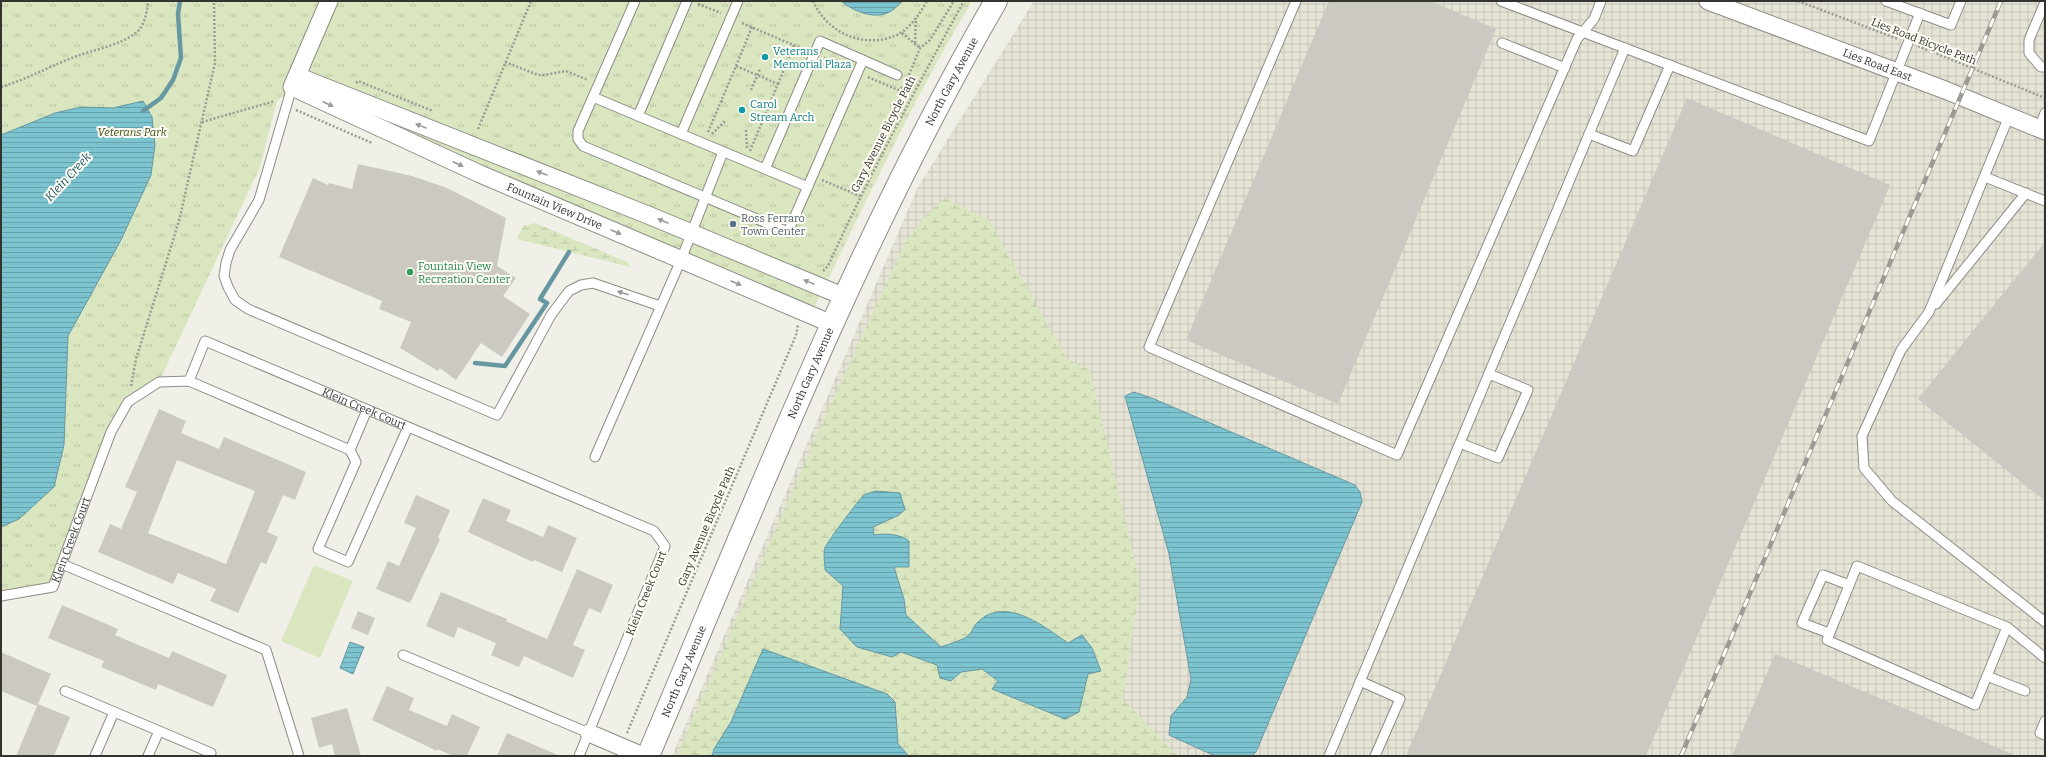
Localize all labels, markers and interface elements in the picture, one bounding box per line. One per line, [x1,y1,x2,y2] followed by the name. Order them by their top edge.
[1869,15,1978,68] street label: Lies Road Bicycle Path
[923,35,981,128] street label: North Gary Avenue
[773,45,851,71] place label: Veterans Memorial Plaza
[1841,46,1914,84] street label: Lies Road East
[760,52,770,62] marker: Veterans Memorial Plaza
[848,74,919,195] street label: Gary Avenue Bicycle Path
[750,98,814,124] place label: Carol Stream Arch
[322,101,333,107] one-way arrow
[737,105,747,115] marker: Carol Stream Arch
[415,122,427,128] one-way arrow
[97,126,168,139] park label: Veterans Park
[42,150,94,204] water label: Klein Creek
[453,161,464,167] one-way arrow
[536,170,548,176] one-way arrow
[505,180,604,232] street label: Fountain View Drive
[741,212,806,238] place label: Ross Ferraro Town Center
[656,218,668,224] one-way arrow
[728,219,738,229] marker: Ross Ferraro Town Center
[611,230,623,236] one-way arrow
[418,260,511,286] place label: Fountain View Recreation Center
[405,267,415,277] marker: Fountain View Recreation Center
[802,278,814,284] one-way arrow
[730,281,742,287] one-way arrow
[617,290,629,296] one-way arrow
[785,326,837,421] street label: North Gary Avenue
[320,385,408,432] street label: Klein Creek Court
[675,464,738,588] street label: Gary Avenue Bicycle Path
[49,496,93,585] street label: Klein Creek Court
[624,549,669,637] street label: Klein Creek Court
[659,624,709,719] street label: North Gary Avenue

